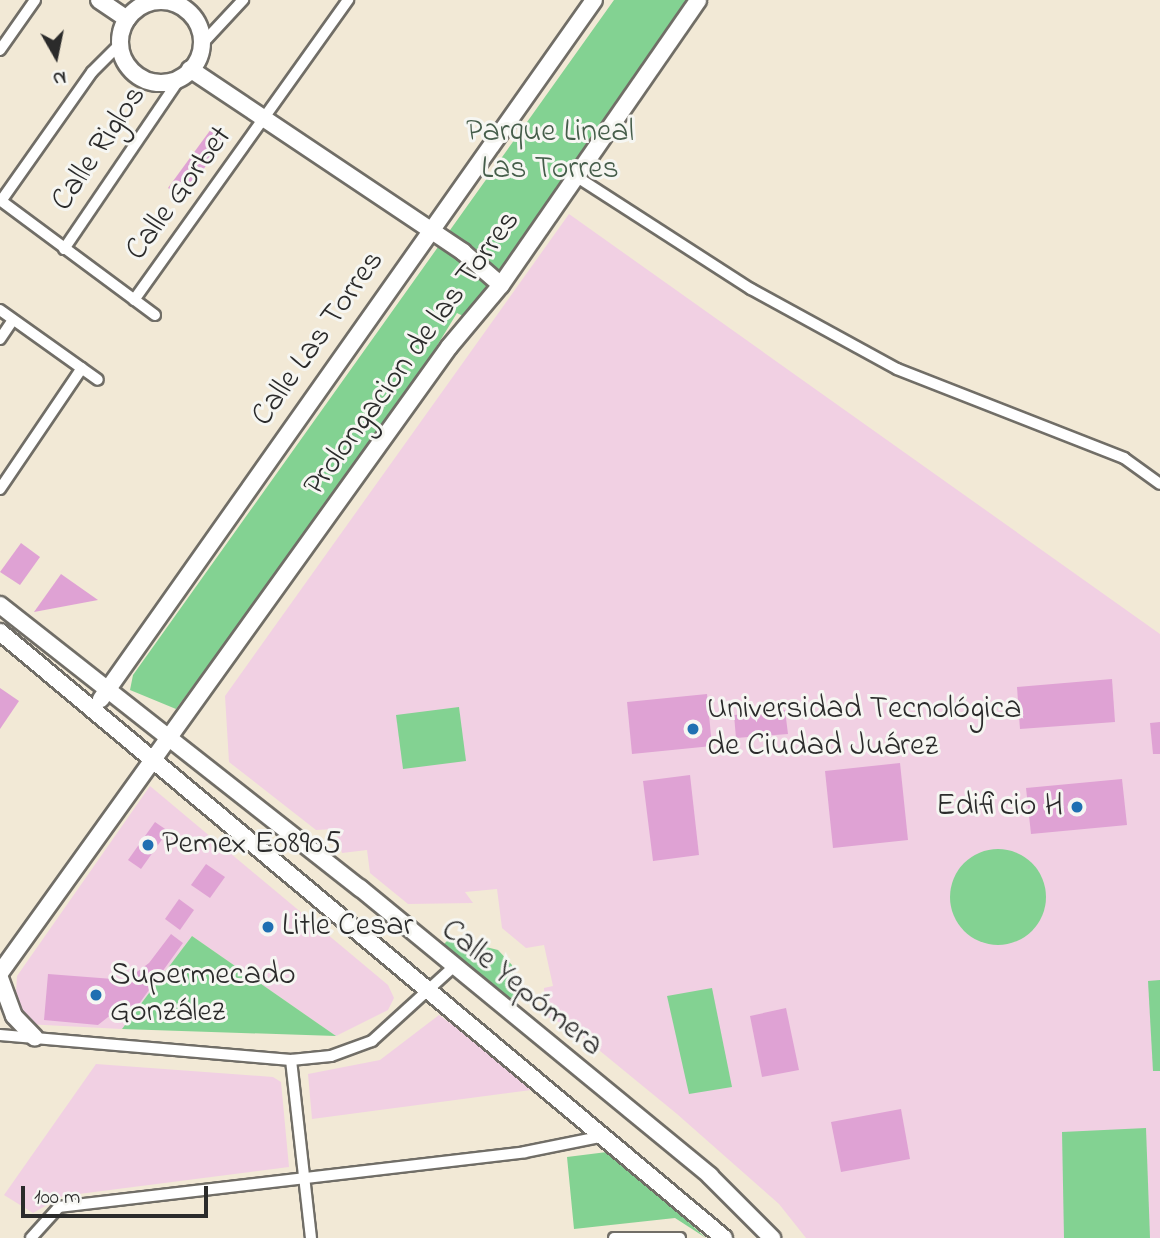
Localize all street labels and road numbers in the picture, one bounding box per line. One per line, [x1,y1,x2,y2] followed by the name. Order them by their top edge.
[44,79,156,219] street label: Calle Riglos
[118,119,242,269] street label: Calle Gorbet
[297,204,529,504] street label: Prolongacion de las Torres
[244,244,394,434] street label: Calle Las Torres
[432,912,610,1066] street label: Calle Yepómera

